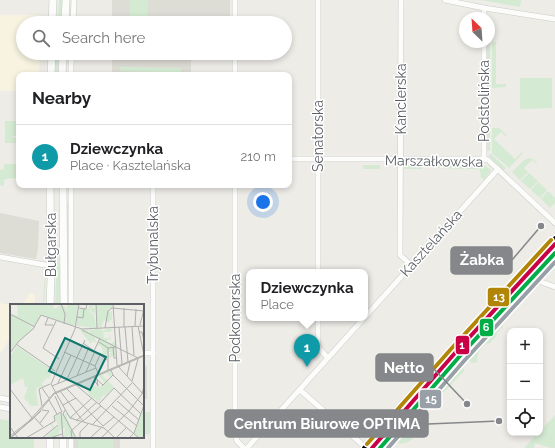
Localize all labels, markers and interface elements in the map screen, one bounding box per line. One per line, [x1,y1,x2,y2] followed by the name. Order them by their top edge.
[459,12,495,48] north arrow
[16,16,292,60] search box
[30,27,52,49] icon: search
[62,29,145,47] text: Search here
[476,60,492,142] street label: Podstolińska
[393,63,409,135] street label: Kanclerska
[32,88,91,108] text: Nearby
[310,100,326,172] street label: Senatorska
[70,140,163,158] text: Dziewczynka
[42,149,48,164] text: 1
[240,149,276,164] text: 210 m
[385,152,483,170] street label: Marszałkowska
[70,158,191,173] text: Place · Kasztelańska
[253,192,273,212] your location
[145,206,161,284] street label: Trybunalska
[397,206,465,280] street label: Kasztelańska
[43,213,59,277] street label: Bułgarska
[451,247,512,274] callout: Żabka
[460,251,505,269] text: Żabka
[246,269,368,321] popup
[227,274,243,362] street label: Podkomorska
[260,279,354,297] text: Dziewczynka
[487,287,510,307] line badge: 13
[493,291,505,304] text: 13
[260,297,294,312] text: Place
[10,304,144,438] inset map
[479,318,494,337] line badge: 6
[483,321,490,334] text: 6
[507,328,543,436] map controls
[507,328,543,364] button: +
[294,334,320,367] pin: 1
[455,335,470,355] line badge: 1
[459,339,465,352] text: 1
[376,354,433,381] callout: Netto
[384,359,424,377] text: Netto
[507,364,543,400] button: −
[419,389,442,409] line badge: 15
[425,393,437,406] text: 15
[507,400,543,436] button: locate
[225,410,428,437] callout: Centrum Biurowe OPTIMA
[234,415,421,433] text: Centrum Biurowe OPTIMA

